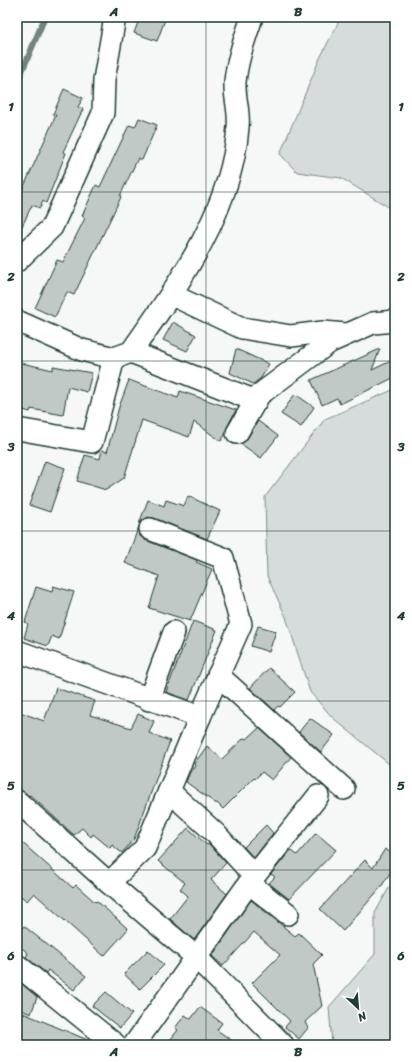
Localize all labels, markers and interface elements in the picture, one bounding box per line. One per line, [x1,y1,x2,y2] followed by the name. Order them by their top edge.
[109,0,118,23] text: A
[294,0,303,23] text: B
[8,95,14,118] text: 1
[398,95,404,118] text: 1
[6,265,15,288] text: 2
[396,265,405,288] text: 2
[6,435,15,458] text: 3
[396,435,405,458] text: 3
[6,604,16,627] text: 4
[396,604,406,627] text: 4
[7,774,15,797] text: 5
[397,774,405,797] text: 5
[6,944,15,967] text: 6
[396,944,405,967] text: 6
[338,988,378,1028] north arrow
[354,1006,371,1027] text: N
[109,1040,118,1062] text: A
[294,1040,303,1062] text: B

